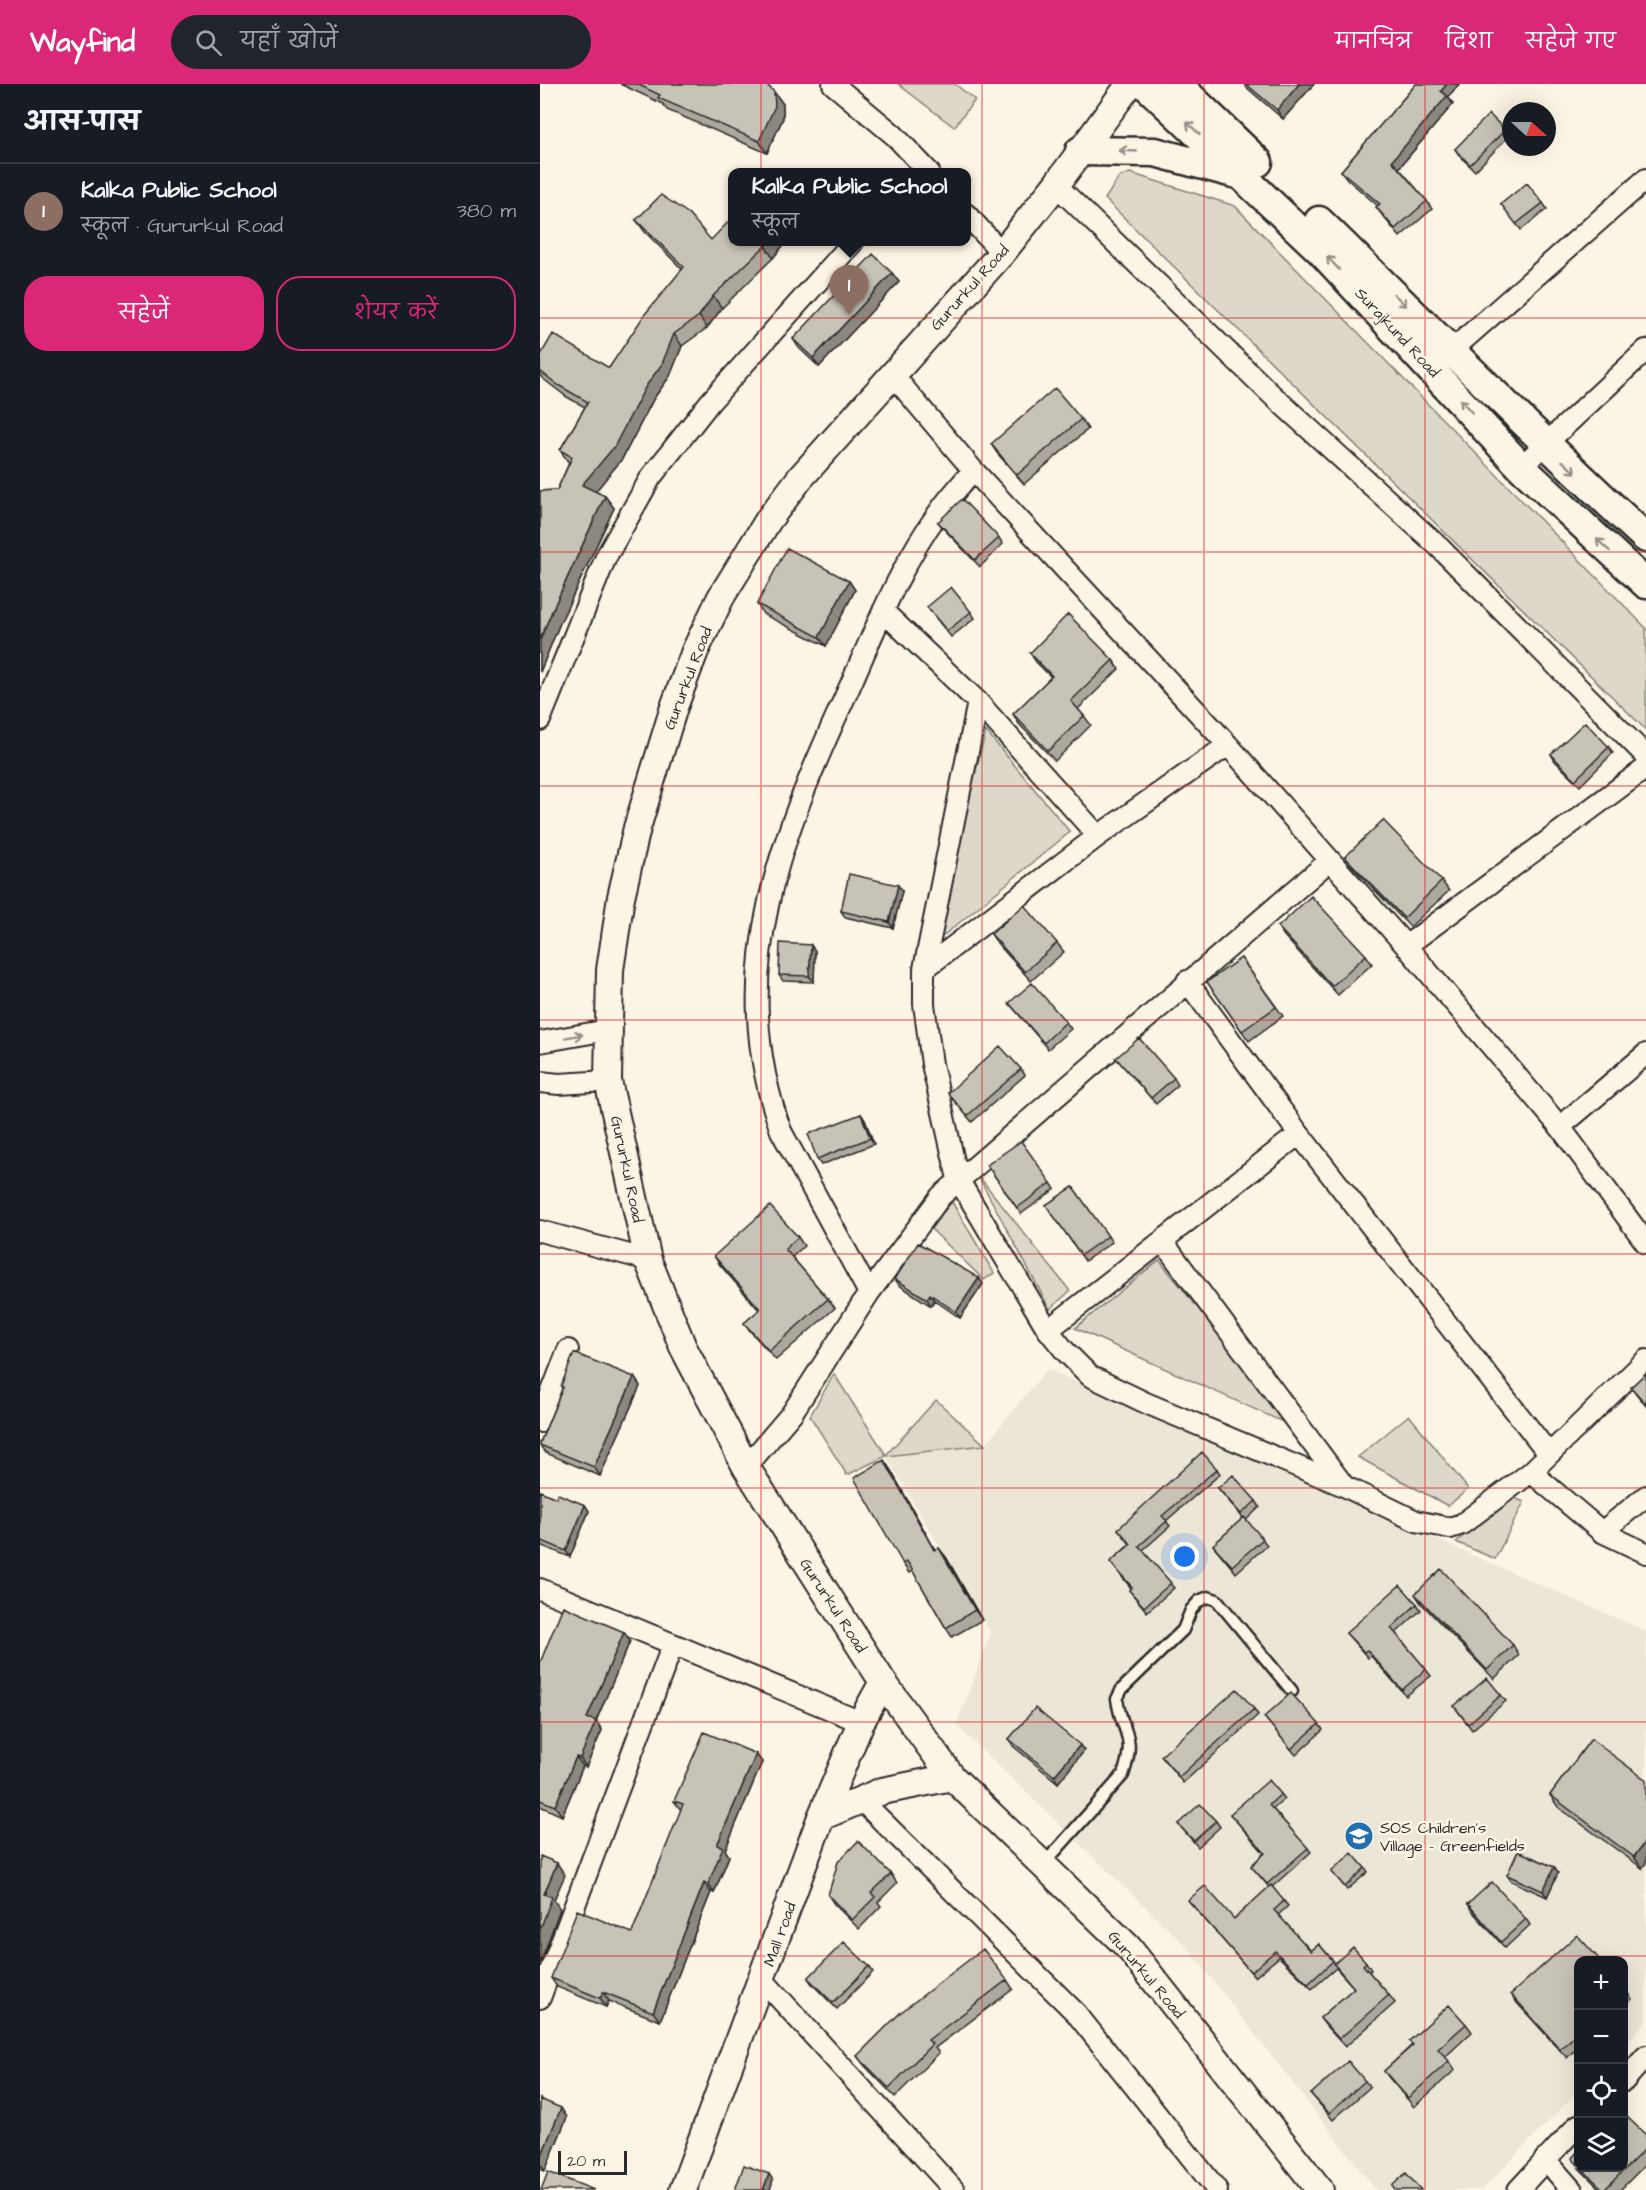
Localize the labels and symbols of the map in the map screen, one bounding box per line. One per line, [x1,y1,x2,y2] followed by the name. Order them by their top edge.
[1502,102,1556,156] north arrow
[1186,121,1201,135] one-way arrow
[1118,145,1138,156] one-way arrow
[925,240,1014,335] street label: Gururkul Road
[1326,256,1341,271] one-way arrow
[830,266,868,315] pin: 1
[1350,283,1445,382] street label: Surajkund Road
[1393,293,1408,308] one-way arrow
[1459,399,1473,414] one-way arrow
[1561,460,1576,474] one-way arrow
[1596,538,1611,552] one-way arrow
[658,624,718,733] street label: Gururkul Road
[564,1030,583,1041] one-way arrow
[605,1114,649,1225] street label: Gururkul Road
[1170,1542,1199,1571] your location
[794,1554,872,1657] street label: Gururkul Road
[1380,1817,1525,1858] place label: SOS Children's Village - Greenfields
[1343,1820,1375,1852] school or university icon: SOS Children's Village - Greenfields
[758,1899,802,1970] street label: Mall road
[1103,1926,1190,2023] street label: Gururkul Road
[558,2148,627,2176] scale bar

